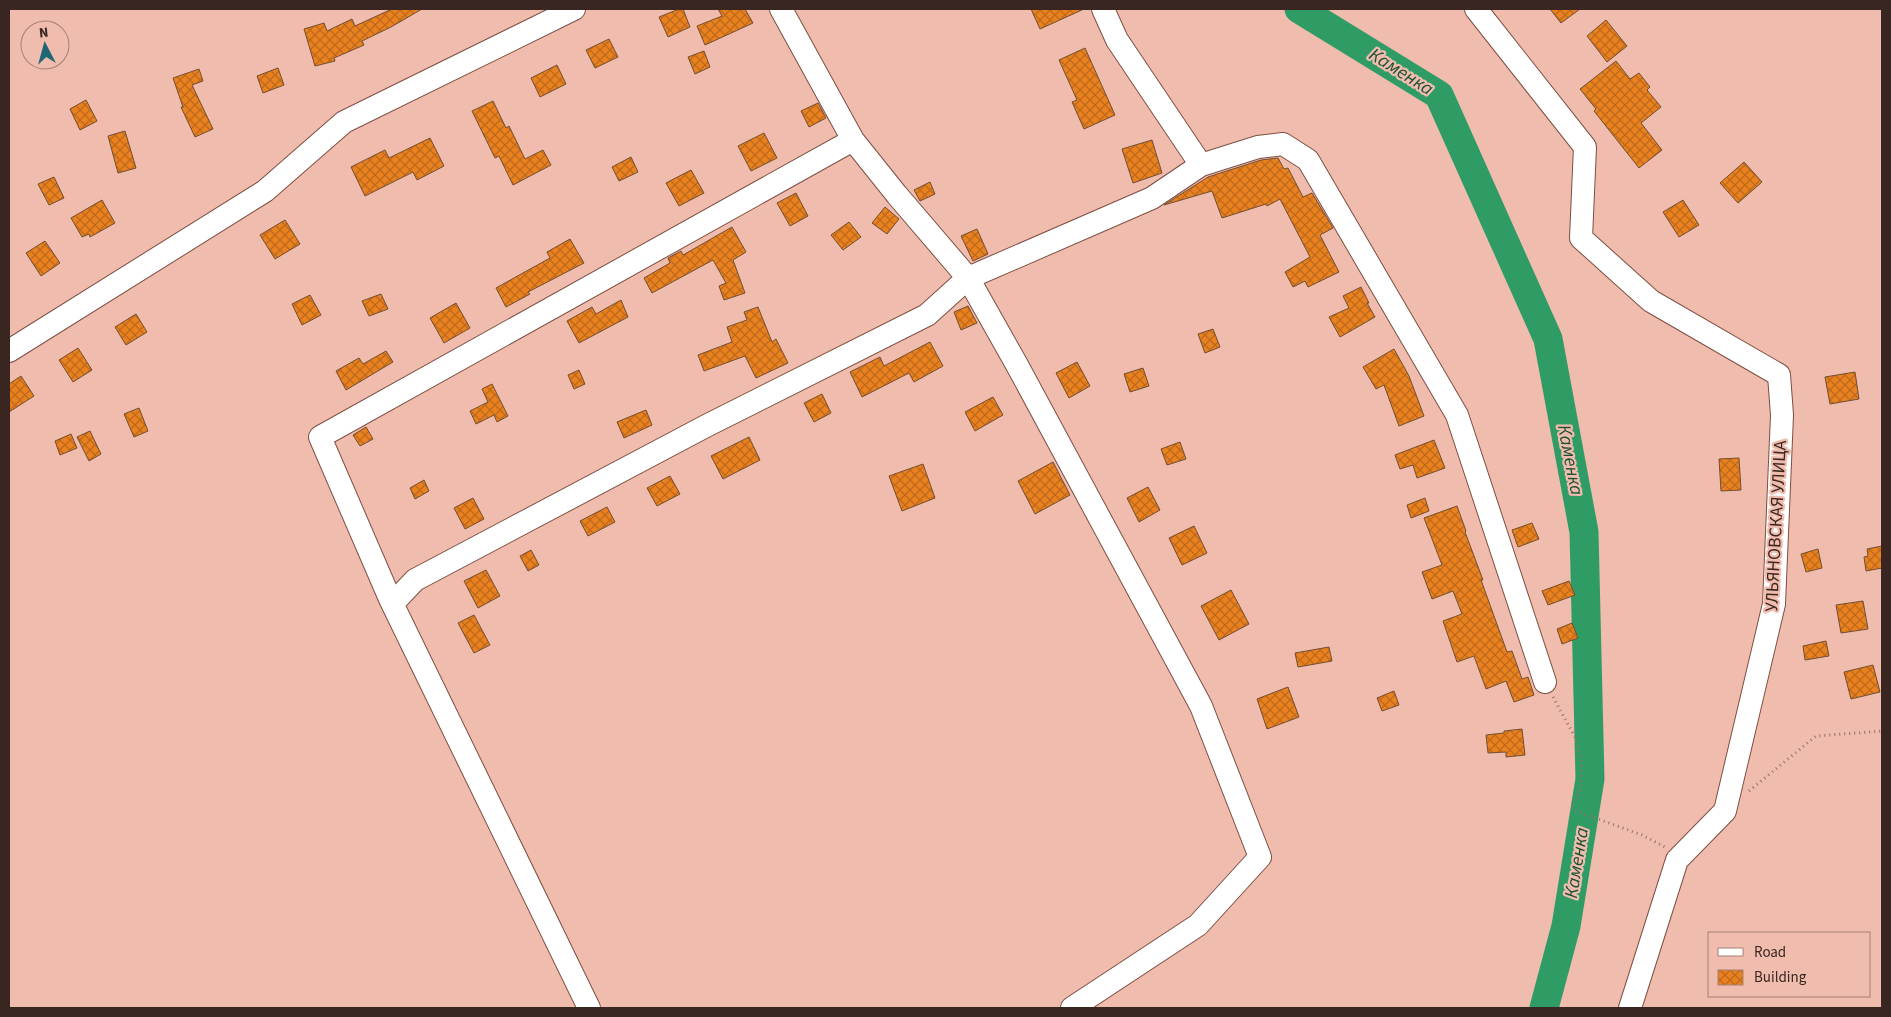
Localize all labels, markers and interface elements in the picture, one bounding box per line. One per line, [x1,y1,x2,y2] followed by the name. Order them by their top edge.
[20,20,70,70] north arrow
[38,23,49,43] text: N
[1364,42,1438,102] water label: Каменка
[1550,422,1590,498] water label: Каменка
[1759,439,1793,612] street label: УЛЬЯНОВСКАЯ УЛИЦА
[1558,826,1596,900] water label: Каменка
[1708,932,1871,997] legend
[1754,942,1786,963] text: Road
[1754,967,1807,988] text: Building

